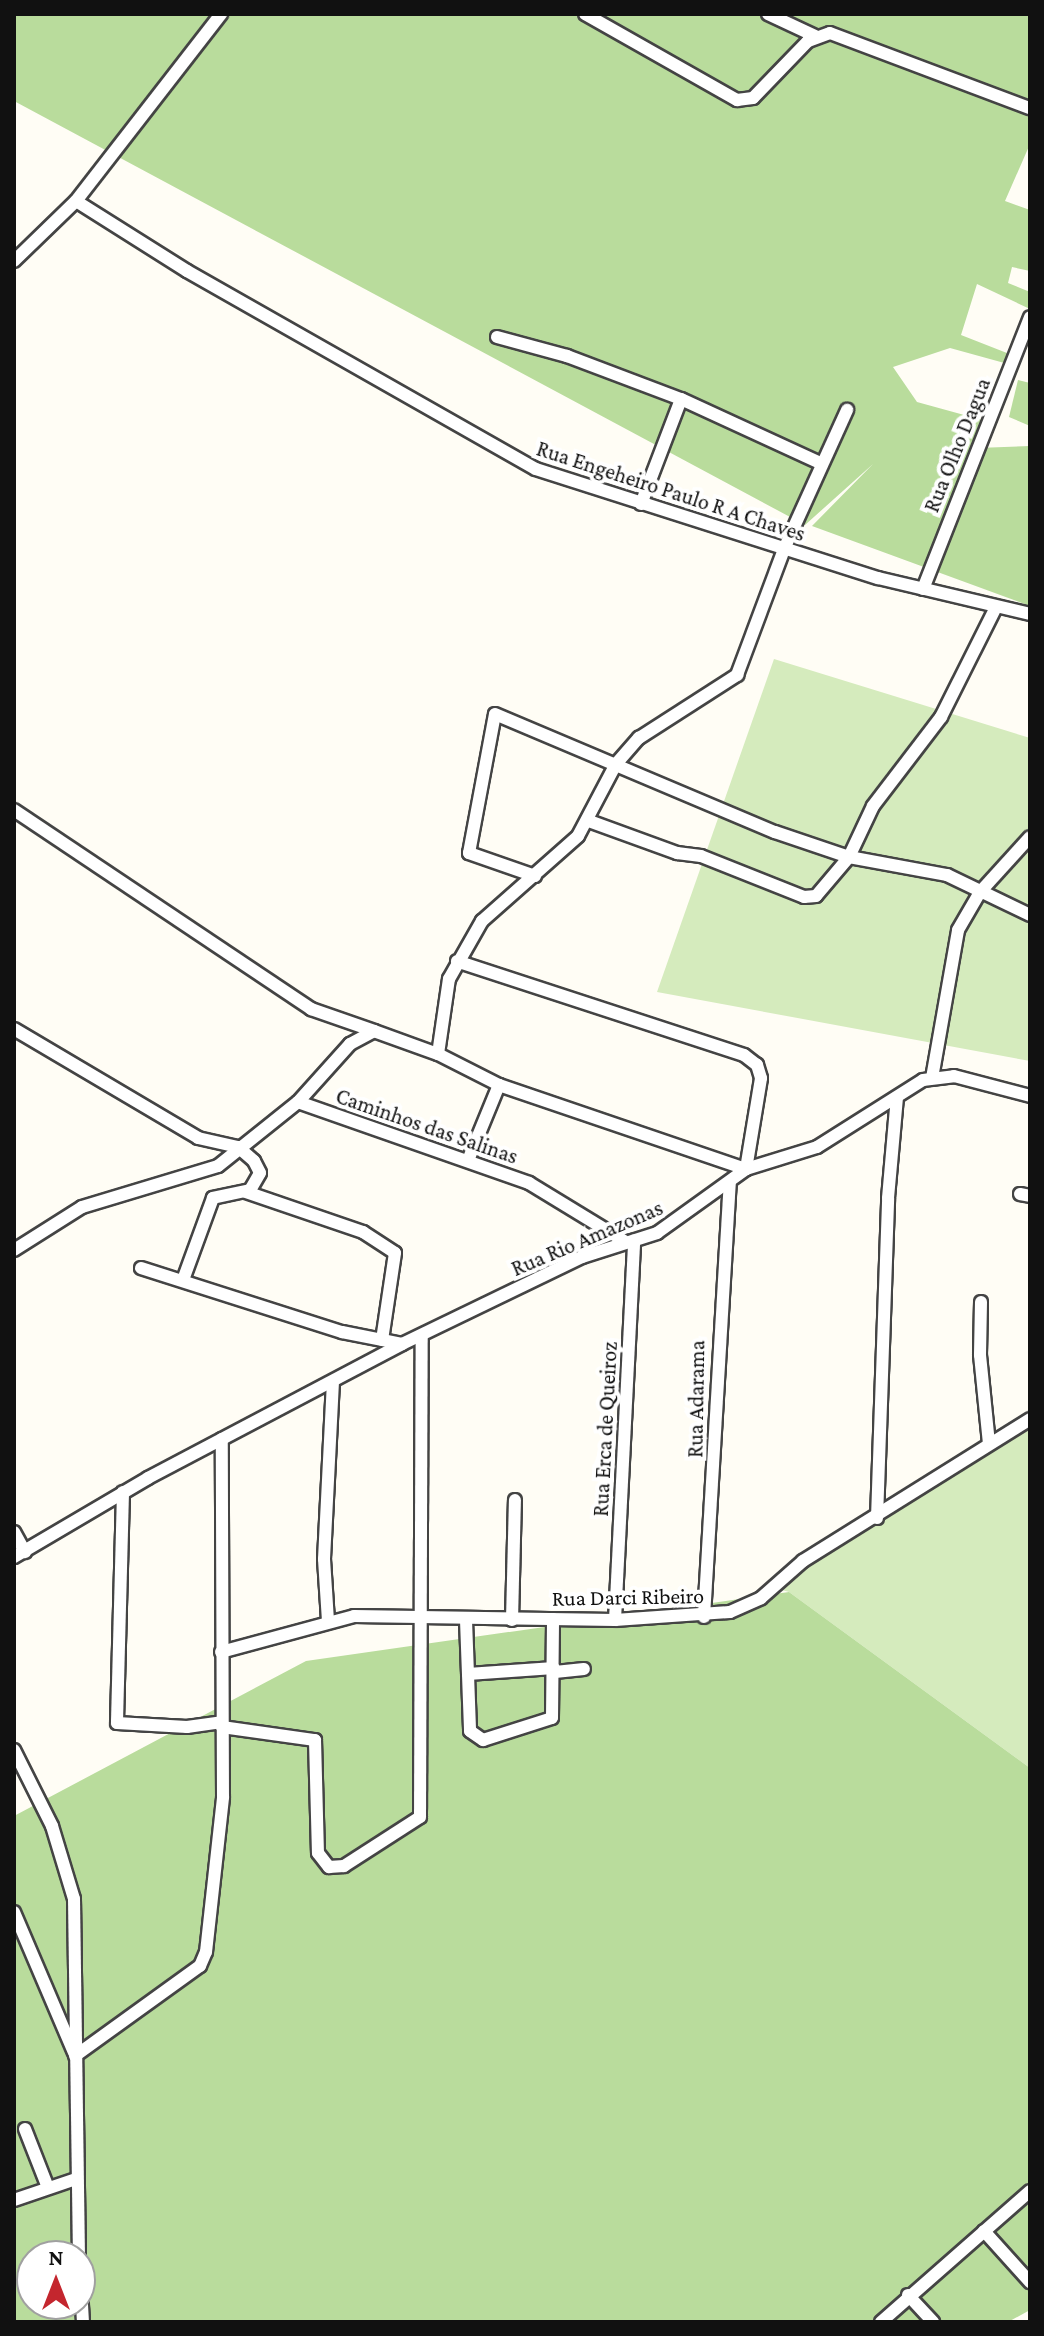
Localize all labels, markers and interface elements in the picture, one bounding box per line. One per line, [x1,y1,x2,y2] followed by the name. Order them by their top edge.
[918,374,996,516] street label: Rua Olho Dagua
[533,435,809,547] street label: Rua Engeheiro Paulo R A Chaves
[332,1082,522,1170] street label: Caminhos das Salinas
[507,1194,667,1282] street label: Rua Rio Amazonas
[682,1340,710,1458] street label: Rua Adarama
[587,1341,623,1517] street label: Rua Erca de Queiroz
[552,1582,704,1612] street label: Rua Darci Ribeiro
[16,2240,96,2320] north arrow
[49,2245,64,2270] text: N

